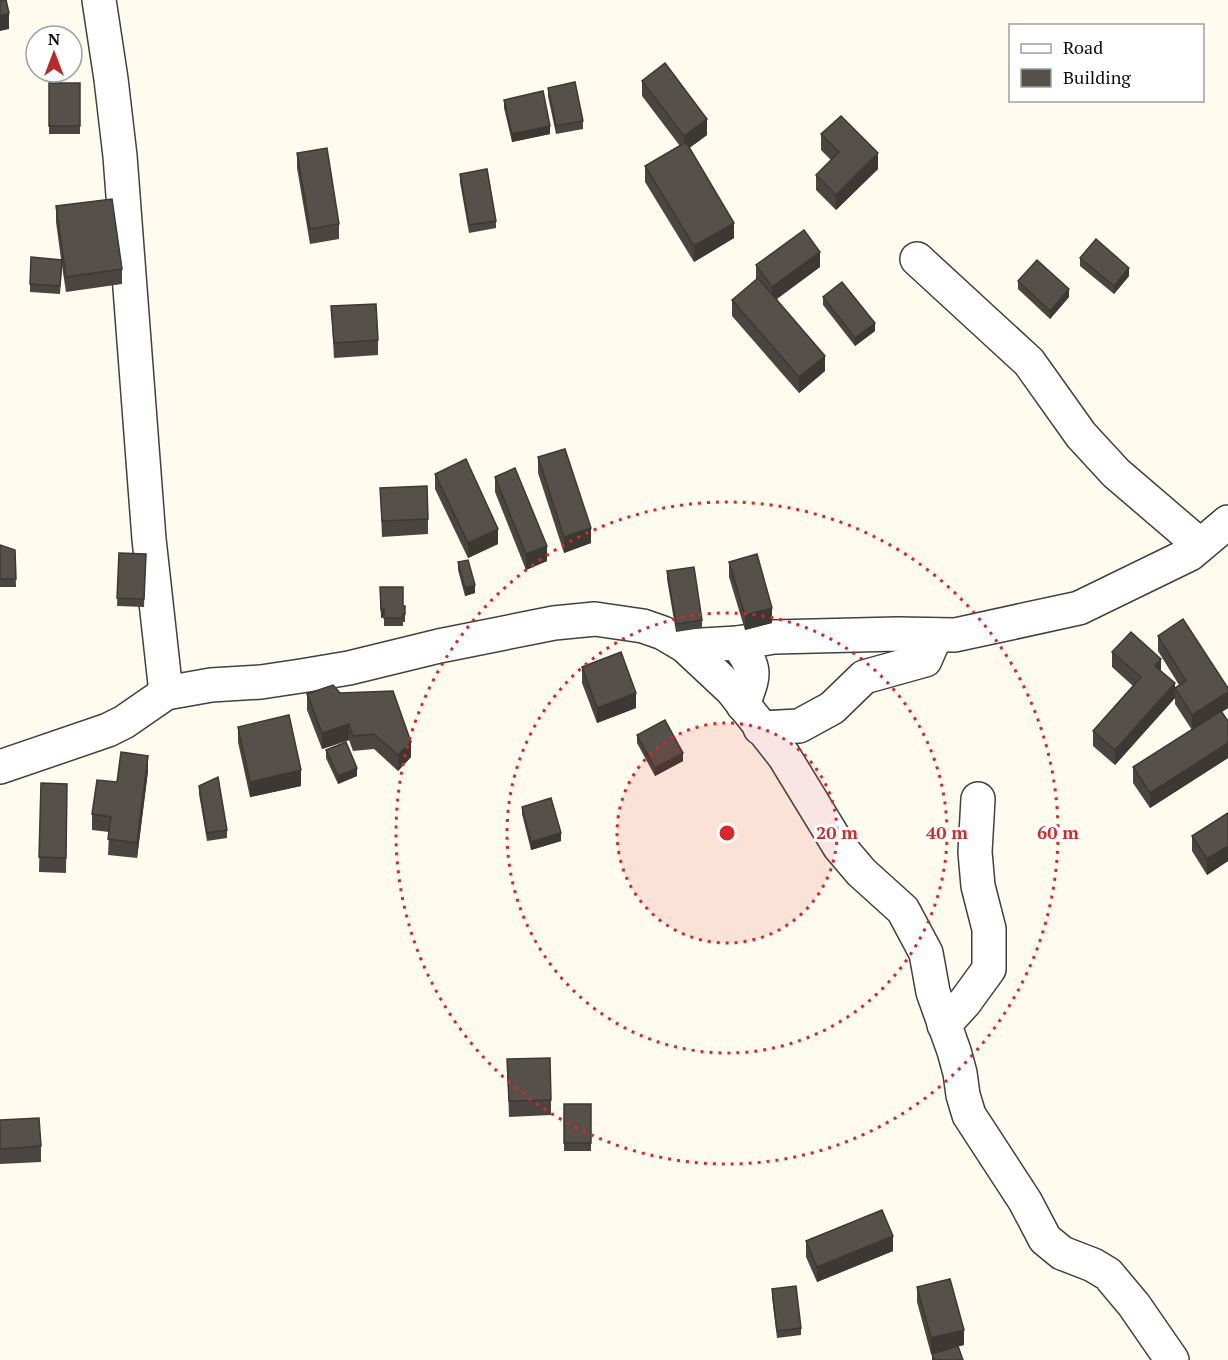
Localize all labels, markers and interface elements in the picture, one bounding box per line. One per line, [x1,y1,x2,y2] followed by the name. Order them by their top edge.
[24,24,84,84] north arrow
[1009,24,1204,102] legend
[48,28,60,50] text: N
[1063,35,1103,59] text: Road
[1063,65,1131,89] text: Building
[816,820,858,844] text: 20 m
[926,820,968,844] text: 40 m
[1037,820,1079,844] text: 60 m
[717,823,737,843] centre of rings

